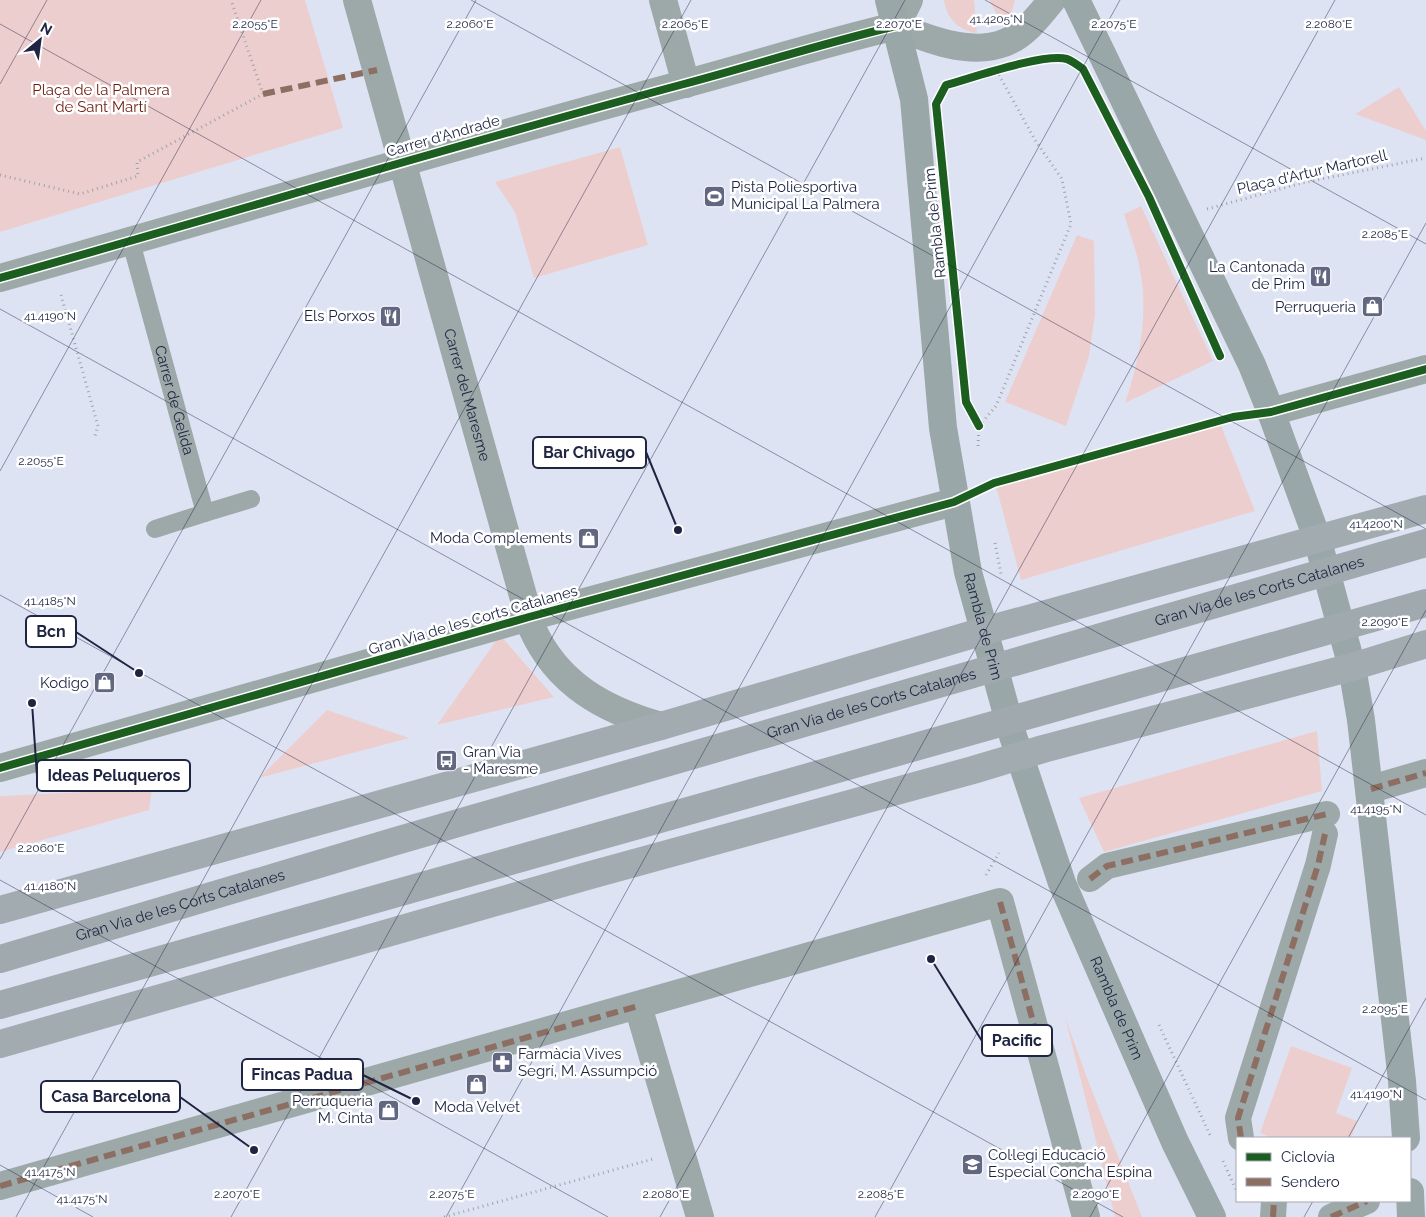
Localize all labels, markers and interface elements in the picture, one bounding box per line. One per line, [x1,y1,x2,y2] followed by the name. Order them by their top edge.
[969,12,1023,26] text: 41.4205°N
[15,15,65,65] north arrow
[232,17,278,31] text: 2.2055°E
[447,17,493,31] text: 2.2060°E
[662,17,708,31] text: 2.2065°E
[876,17,922,31] text: 2.2070°E
[1091,17,1137,31] text: 2.2075°E
[1306,17,1352,31] text: 2.2080°E
[38,19,55,38] text: N
[32,81,170,116] park label: Plaça de la Palmera de Sant Martí
[384,111,502,161] street label: Carrer d'Andrade
[1235,146,1390,198] street label: Plaça d'Artur Martorell
[920,167,950,279] street label: Rambla de Prim
[731,178,880,213] place label: Pista Poliesportiva Municipal La Palmera
[703,184,727,208] sports icon: Pista Poliesportiva Municipal La Palmera
[1362,227,1408,241] text: 2.2085°E
[1209,258,1305,293] place label: La Cantonada de Prim
[1309,264,1333,288] restaurant icon: La Cantonada de Prim
[1360,295,1384,319] shop icon: Perruqueria
[1275,298,1356,316] place label: Perruqueria
[379,304,403,328] restaurant icon: Els Porxos
[304,307,375,325] place label: Els Porxos
[24,309,76,323] text: 41.4190°N
[440,327,494,464] street label: Carrer del Maresme
[151,343,198,457] street label: Carrer de Gelida
[533,437,646,468] callout: Bar Chivago
[543,443,635,462] text: Bar Chivago
[18,454,64,468] text: 2.2055°E
[1349,517,1403,531] text: 41.4200°N
[576,526,600,550] shop icon: Moda Complements
[430,529,572,547] place label: Moda Complements
[1153,552,1366,630] street label: Gran Via de les Corts Catalanes
[960,571,1006,682] street label: Rambla de Prim
[366,581,580,659] street label: Gran Via de les Corts Catalanes
[24,594,76,608] text: 41.4185°N
[1362,615,1408,629] text: 2.2090°E
[26,616,76,647] callout: Bcn
[36,622,66,641] text: Bcn
[765,665,978,742] street label: Gran Via de les Corts Catalanes
[93,671,117,695] shop icon: Kodigo
[40,674,89,692] place label: Kodigo
[463,743,538,778] place label: Gran Via - Maresme
[435,749,459,773] bus stop icon: Gran Via - Maresme
[37,760,190,791] callout: Ideas Peluqueros
[48,766,181,785] text: Ideas Peluqueros
[1350,802,1402,816] text: 41.4195°N
[18,841,64,855] text: 2.2060°E
[74,866,287,945] street label: Gran Via de les Corts Catalanes
[24,879,76,893] text: 41.4180°N
[1086,954,1147,1062] street label: Rambla de Prim
[1362,1002,1408,1016] text: 2.2095°E
[982,1025,1052,1056] callout: Pacific
[992,1031,1042,1050] text: Pacific
[518,1045,657,1080] place label: Farmàcia Vives Segrí, M. Assumpció
[490,1051,514,1075] pharmacy icon: Farmàcia Vives Segrí, M. Assumpció
[242,1059,363,1090] callout: Fincas Padua
[251,1065,353,1084] text: Fincas Padua
[465,1072,489,1096] shop icon: Moda Velvet
[41,1081,180,1112] callout: Casa Barcelona
[51,1087,171,1106] text: Casa Barcelona
[1350,1087,1402,1101] text: 41.4190°N
[292,1092,373,1127] place label: Perruqueria M. Cinta
[377,1098,401,1122] shop icon: Perruqueria M. Cinta
[434,1098,520,1116] place label: Moda Velvet
[1236,1137,1411,1202] legend
[988,1146,1152,1181] place label: Col·legi Educació Especial Concha Espina
[1281,1148,1335,1166] text: Ciclovía
[960,1152,984,1176] school or university icon: Col·legi Educació Especial Concha Espina
[25,1165,75,1179] text: 41.4175°N
[1281,1173,1340,1191] text: Sendero
[214,1187,260,1201] text: 2.2070°E
[429,1187,475,1201] text: 2.2075°E
[643,1187,689,1201] text: 2.2080°E
[858,1187,904,1201] text: 2.2085°E
[1073,1187,1119,1201] text: 2.2090°E
[57,1192,107,1206] text: 41.4175°N

